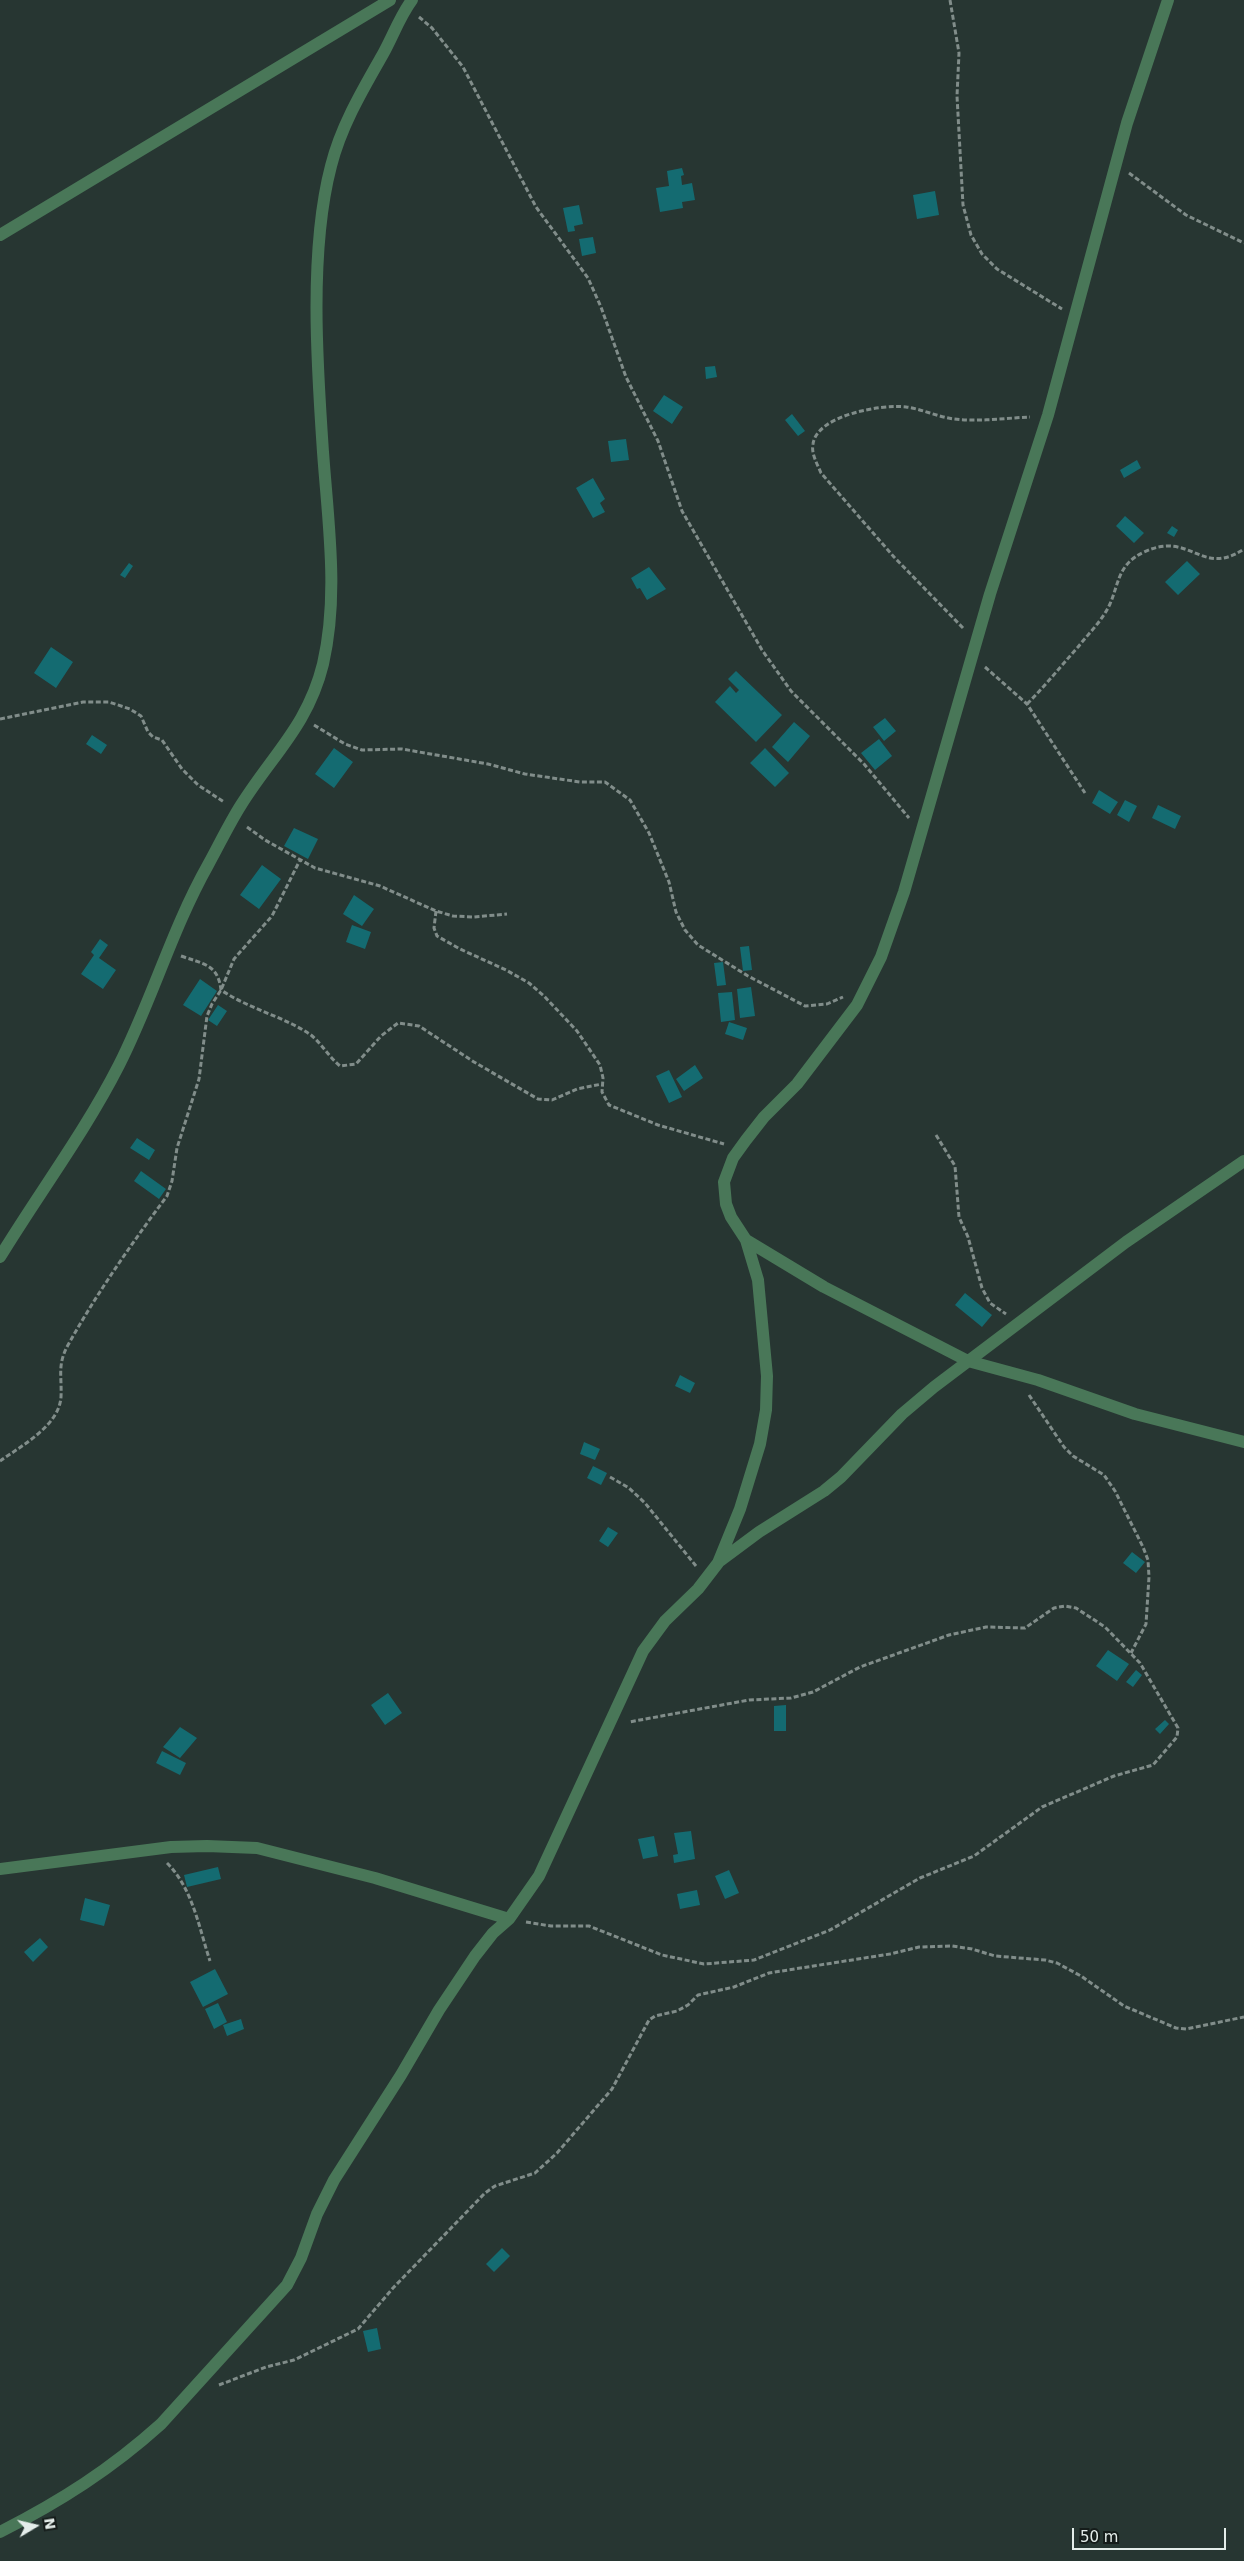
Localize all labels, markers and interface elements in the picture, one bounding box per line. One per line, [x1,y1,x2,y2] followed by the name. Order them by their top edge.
[10,2501,60,2551] north arrow
[41,2517,59,2531] text: N
[1074,2518,1228,2550] scale bar
[1080,2528,1118,2546] text: 50 m

